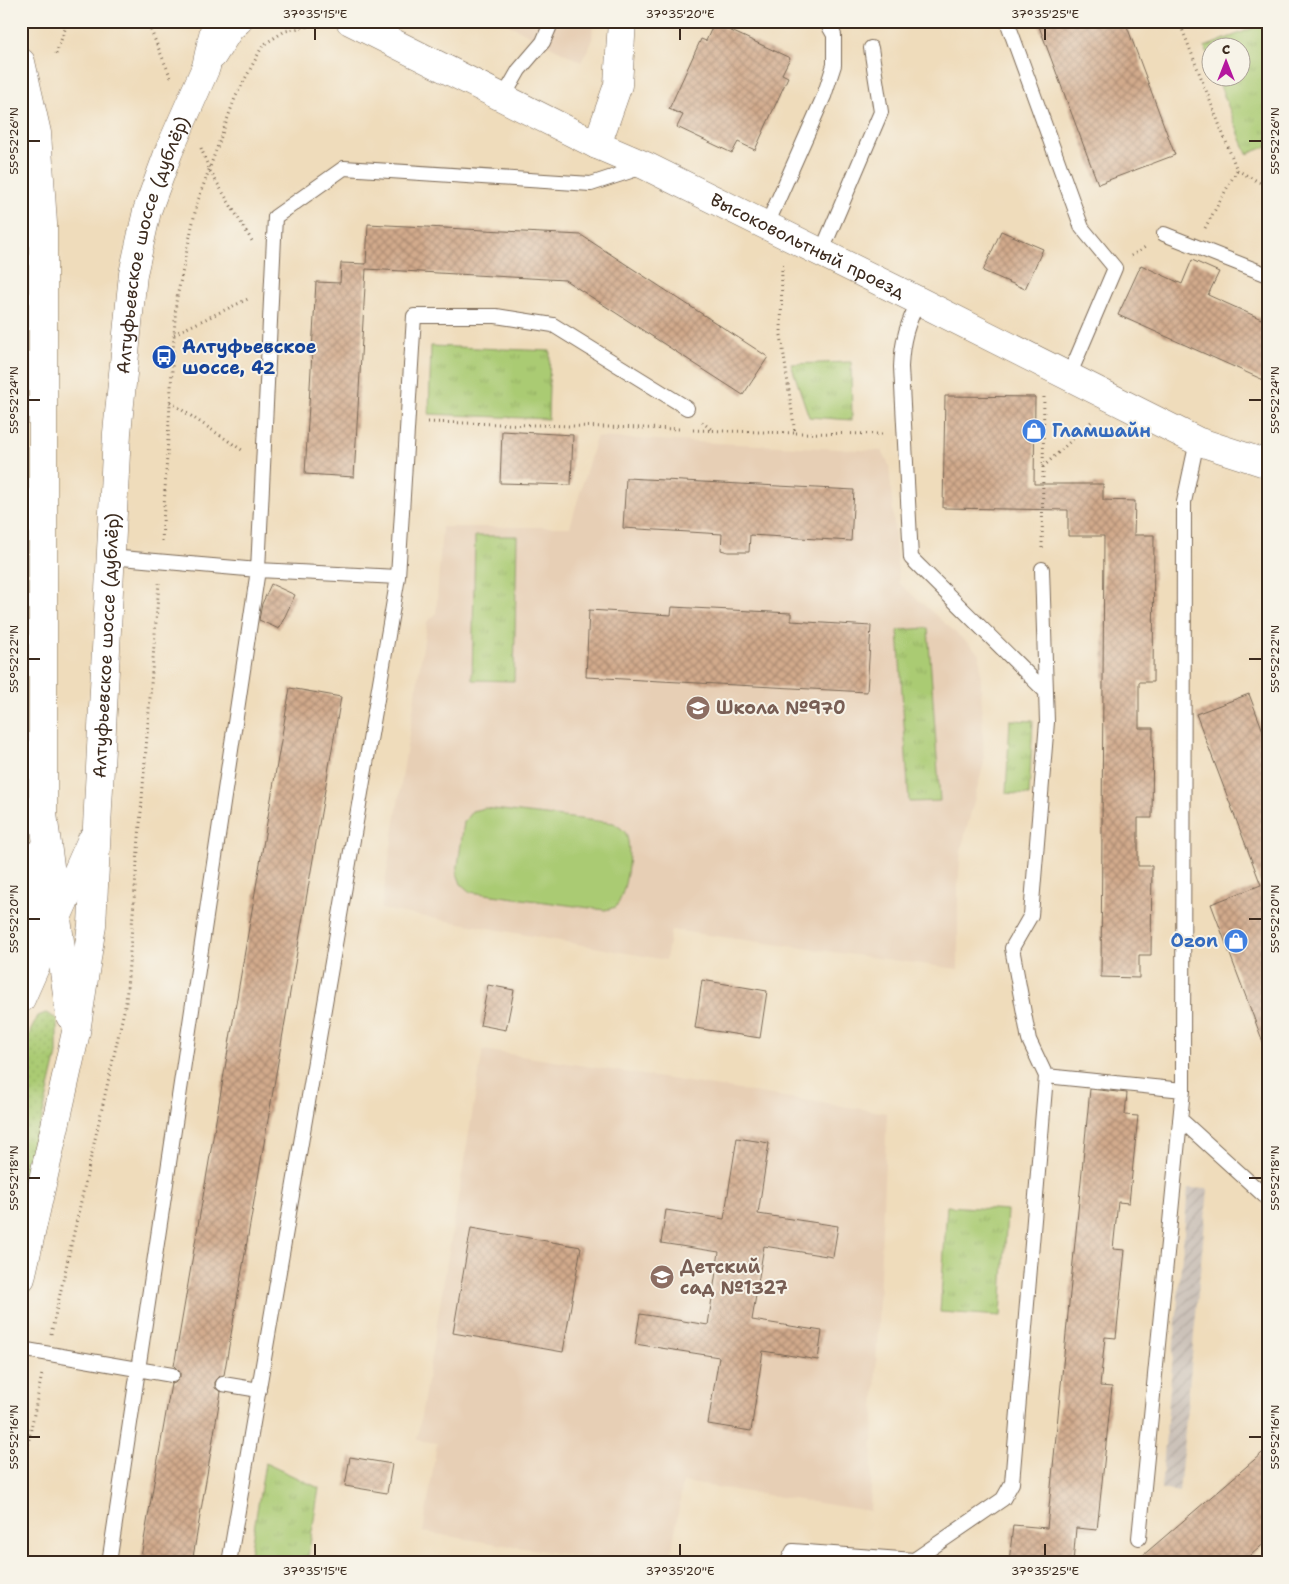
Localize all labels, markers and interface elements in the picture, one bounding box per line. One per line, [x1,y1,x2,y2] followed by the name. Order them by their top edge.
[283,6,347,22] text: 37°35'15"E
[646,6,714,22] text: 37°35'20"E
[1011,6,1079,22] text: 37°35'25"E
[1202,38,1252,88] north arrow
[1222,40,1230,58] text: С
[6,107,22,175] text: 55°52'26"N
[1267,107,1283,175] text: 55°52'26"N
[111,113,195,375] street label: Алтуфьевское шоссе (дублёр)
[706,188,909,304] street label: Высоковольтный проезд
[182,335,317,380] place label: Алтуфьевское шоссе, 42
[151,344,177,370] bus stop icon: Алтуфьевское шоссе, 42
[6,366,22,434] text: 55°52'24"N
[1267,366,1283,434] text: 55°52'24"N
[1021,418,1047,444] shop icon: Гламшайн
[1052,419,1151,443] place label: Гламшайн
[87,512,125,779] street label: Алтуфьевское шоссе (дублёр)
[6,625,22,693] text: 55°52'22"N
[1267,625,1283,693] text: 55°52'22"N
[685,695,711,721] school or university icon: Школа №970
[716,696,846,720] place label: Школа №970
[6,885,22,953] text: 55°52'20"N
[1267,885,1283,953] text: 55°52'20"N
[1223,928,1249,954] shop icon: Ozon
[1171,929,1218,953] place label: Ozon
[6,1145,22,1211] text: 55°52'18"N
[1267,1145,1283,1211] text: 55°52'18"N
[680,1255,788,1300] place label: Детский сад №1327
[649,1264,675,1290] school or university icon: Детский сад №1327
[6,1405,22,1469] text: 55°52'16"N
[1267,1405,1283,1469] text: 55°52'16"N
[283,1563,347,1579] text: 37°35'15"E
[646,1563,714,1579] text: 37°35'20"E
[1011,1563,1079,1579] text: 37°35'25"E

